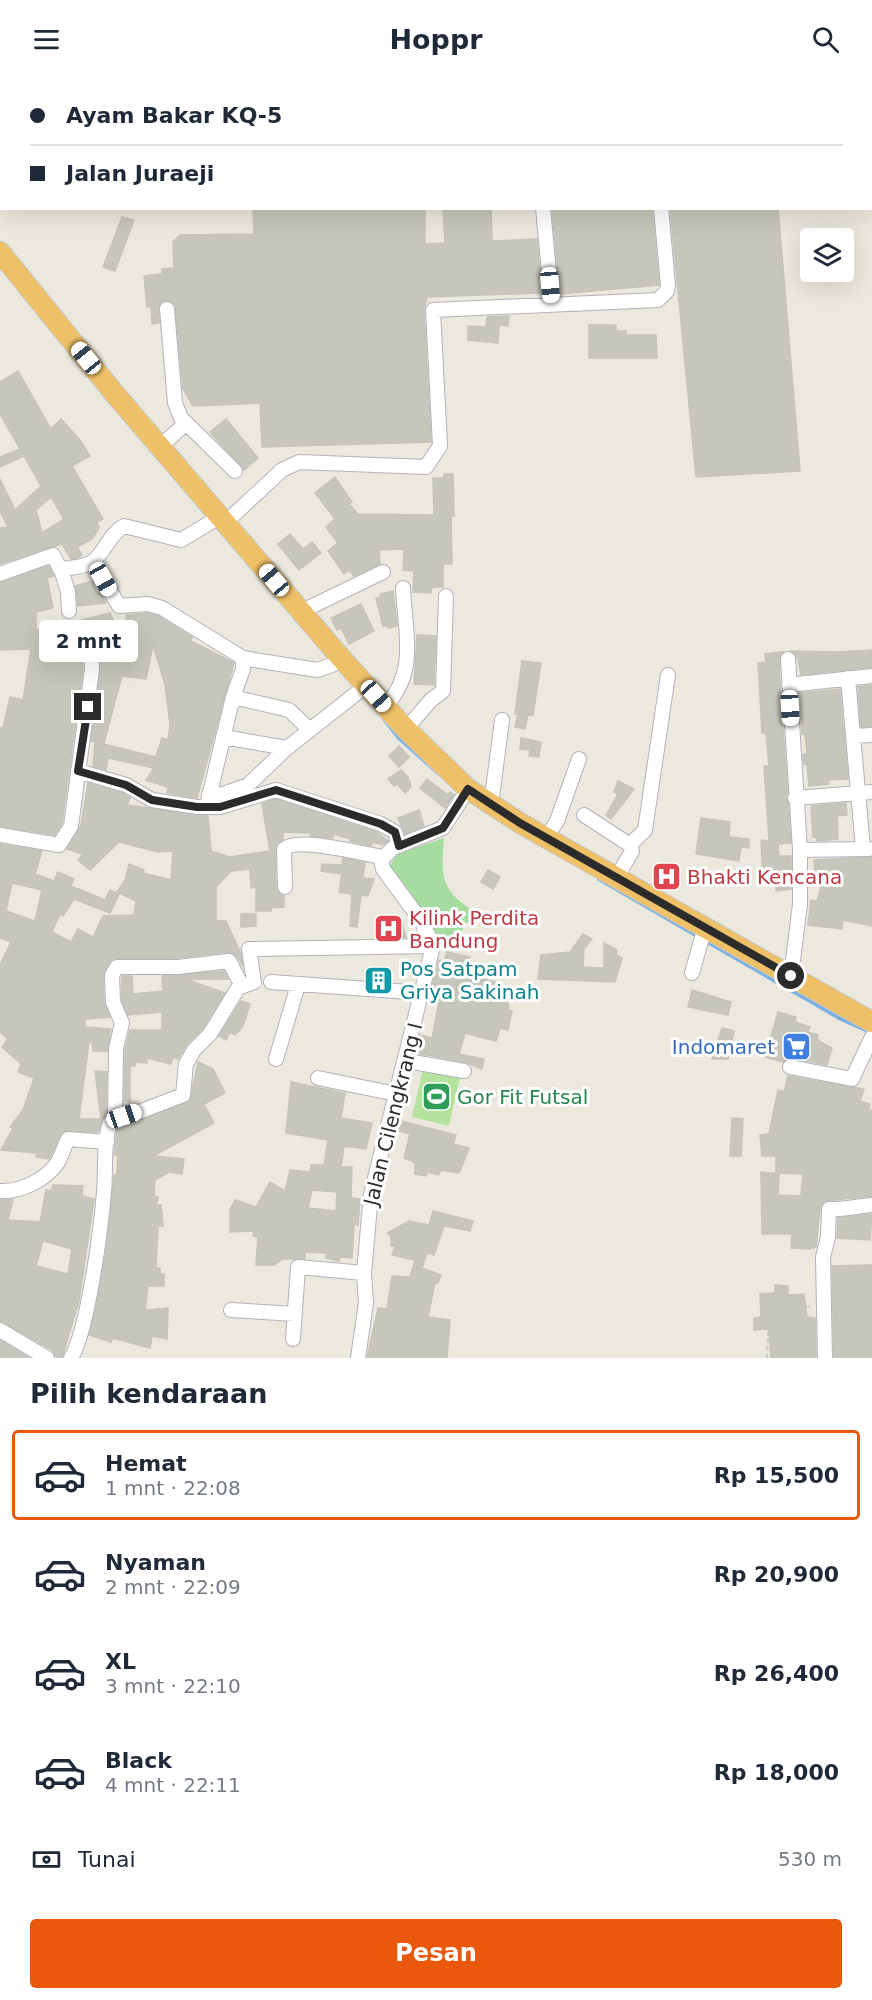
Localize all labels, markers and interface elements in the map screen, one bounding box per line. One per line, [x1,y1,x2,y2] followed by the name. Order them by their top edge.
[30,23,63,56] icon: menu
[809,23,842,56] icon: search
[389,24,483,55] text: Hoppr
[66,103,282,128] text: Ayam Bakar KQ-5
[66,161,214,186] text: Jalan Juraeji
[800,228,854,282] map controls
[800,228,854,282] button: layers
[539,266,561,304] car
[68,338,104,378] car
[86,559,120,599] car
[256,560,292,600] car
[38,620,138,662] callout: 2 mnt
[56,629,121,653] text: 2 mnt
[357,677,395,715] car
[780,690,800,726] car
[74,693,101,720] route end
[650,861,682,893] hospital icon: Bhakti Kencana
[687,865,842,889] place label: Bhakti Kencana
[409,906,539,953] place label: Kilink Perdita Bandung
[372,913,404,945] hospital icon: Kilink Perdita Bandung
[400,957,539,1004] place label: Pos Satpam Griya Sakinah
[777,962,804,989] route start
[363,964,395,996] building icon: Pos Satpam Griya Sakinah
[358,1020,427,1210] street label: Jalan Cilengkrang I
[780,1031,812,1063] supermarket icon: Indomaret
[672,1035,775,1059] place label: Indomaret
[420,1081,452,1113] sports icon: Gor Fit Futsal
[457,1085,588,1109] place label: Gor Fit Futsal
[104,1102,144,1130] car
[30,1378,267,1409] text: Pilih kendaraan
[33,1448,87,1502] icon: car
[105,1451,187,1476] text: Hemat
[714,1463,839,1488] text: Rp 15,500
[105,1476,241,1500] text: 1 mnt · 22:08
[33,1547,87,1601] icon: car
[105,1550,206,1575] text: Nyaman
[714,1562,839,1587] text: Rp 20,900
[105,1575,241,1599] text: 2 mnt · 22:09
[33,1646,87,1700] icon: car
[105,1649,136,1674] text: XL
[714,1661,839,1686] text: Rp 26,400
[105,1674,241,1698] text: 3 mnt · 22:10
[33,1745,87,1799] icon: car
[105,1748,172,1773] text: Black
[714,1760,839,1785] text: Rp 18,000
[105,1773,241,1797] text: 4 mnt · 22:11
[30,1843,63,1876] icon: cash
[78,1847,136,1872] text: Tunai
[778,1847,842,1871] text: 530 m
[30,1919,842,1988] button: Pesan

